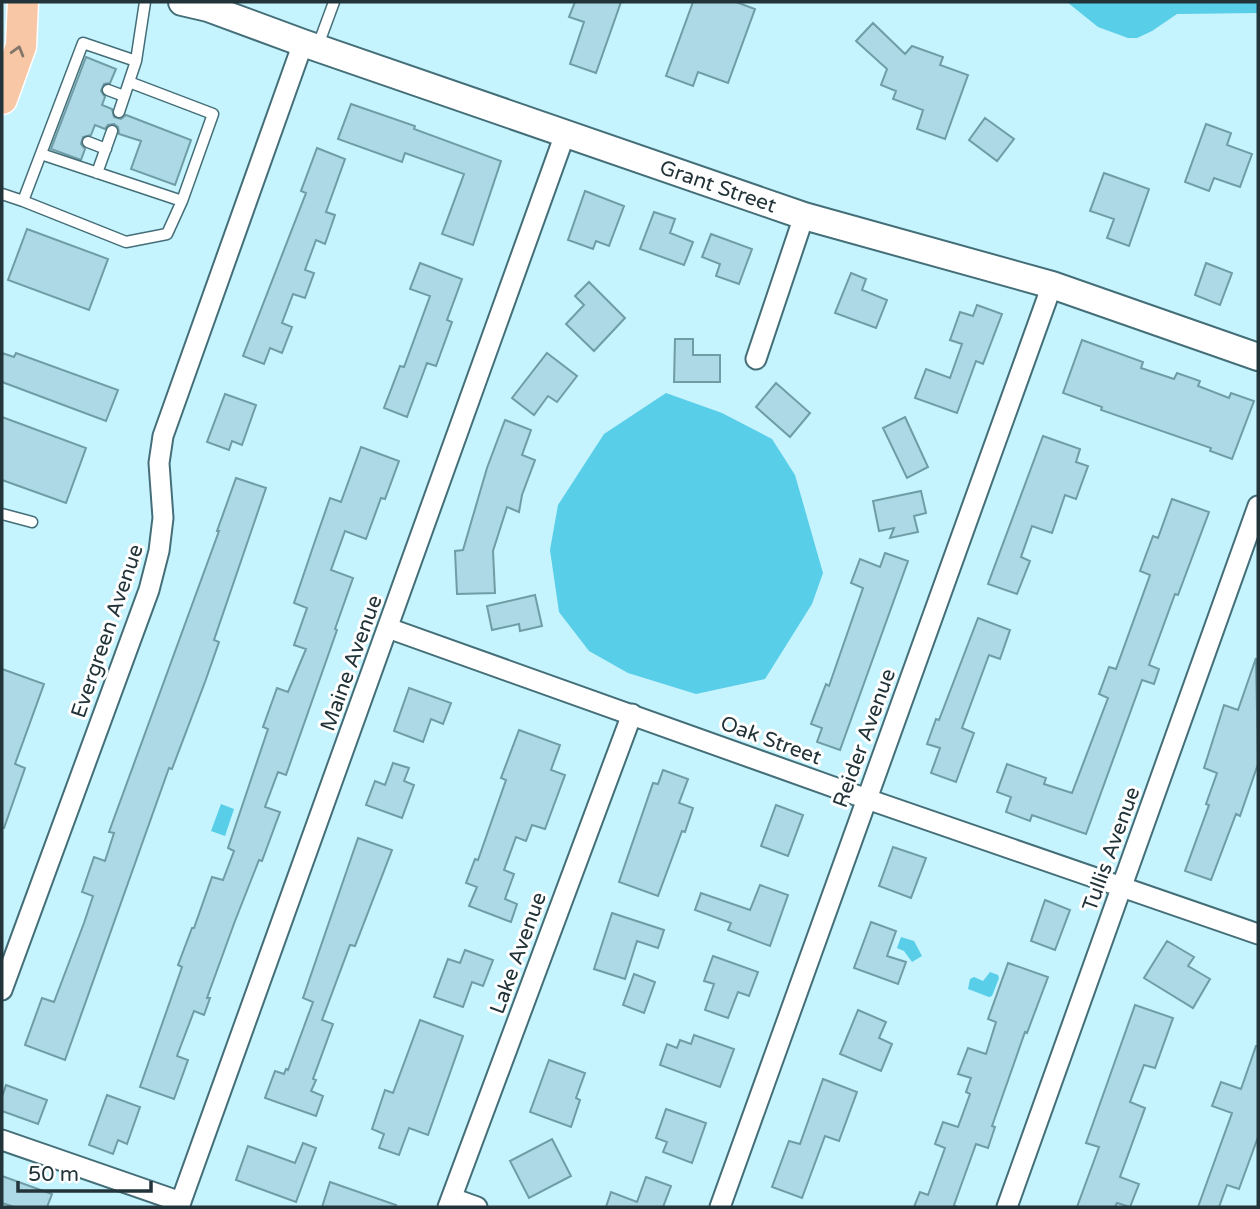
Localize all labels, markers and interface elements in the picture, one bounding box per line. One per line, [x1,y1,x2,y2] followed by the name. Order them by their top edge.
[10,46,24,58] one-way arrow
[656,155,780,218] street label: Grant Street
[66,541,149,721] street label: Evergreen Avenue
[315,592,388,734] street label: Maine Avenue
[828,665,901,811] street label: Reider Avenue
[717,711,825,770] street label: Oak Street
[1077,783,1146,915] street label: Tullis Avenue
[485,889,552,1017] street label: Lake Avenue
[18,1150,150,1194] scale bar
[28,1162,79,1187] text: 50 m

